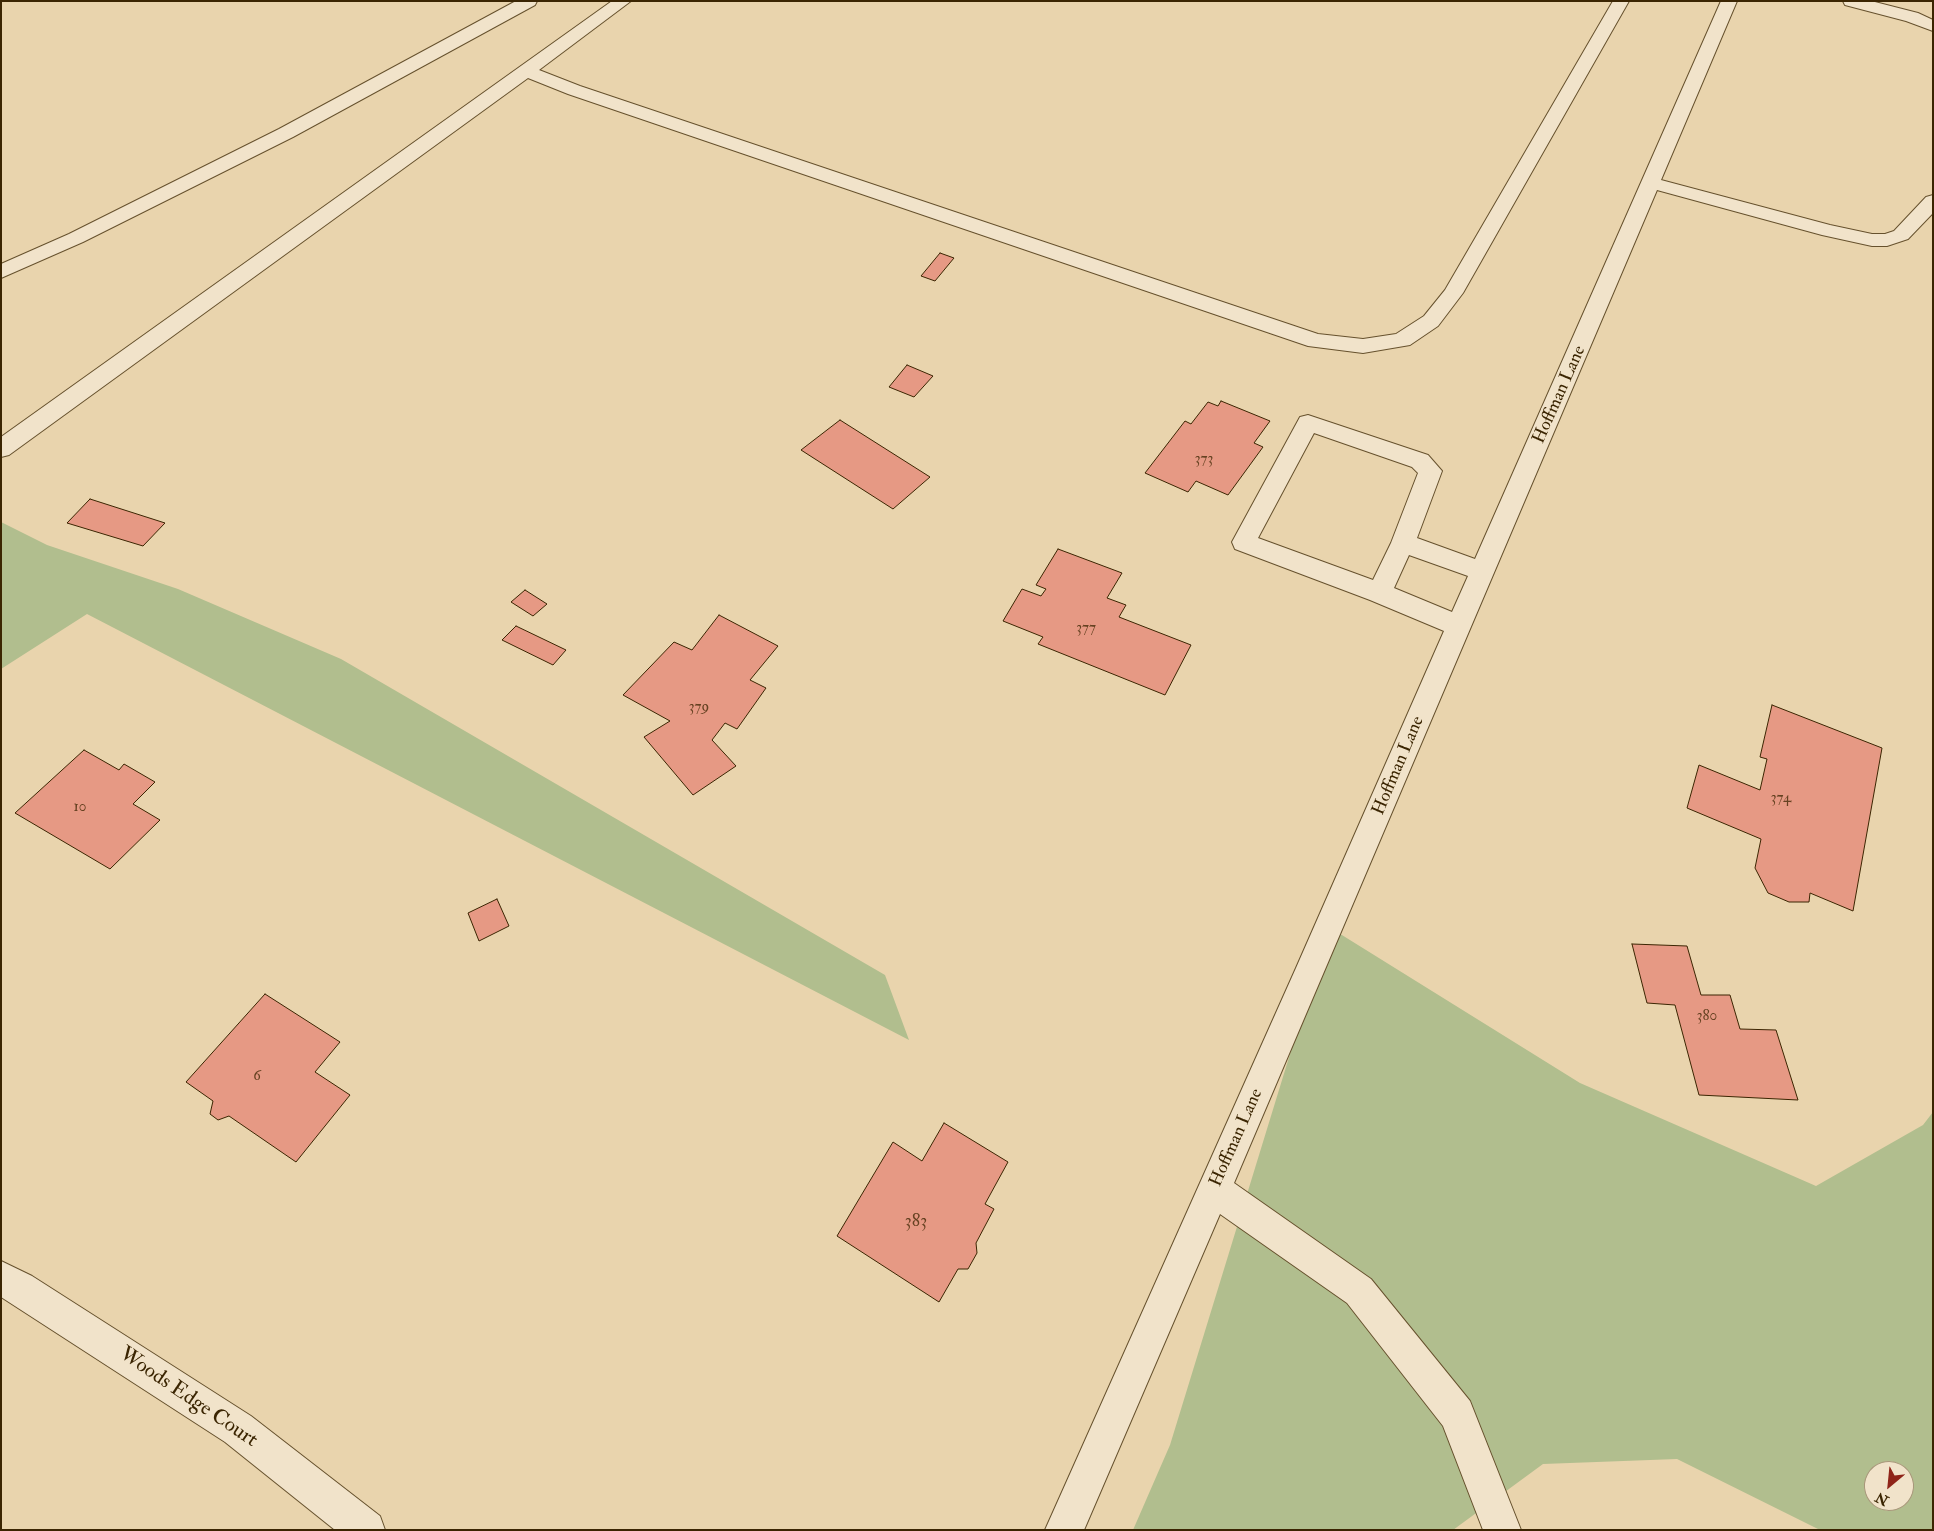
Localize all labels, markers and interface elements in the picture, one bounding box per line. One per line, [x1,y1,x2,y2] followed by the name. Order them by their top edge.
[1529,343,1591,447] street label: Hoffman Lane
[1195,451,1213,469] house number: 373
[1076,620,1096,638] house number: 377
[689,699,709,717] house number: 379
[1369,713,1429,819] street label: Hoffman Lane
[1771,790,1791,808] house number: 374
[74,799,86,817] house number: 10
[1697,1008,1717,1026] house number: 380
[253,1068,261,1086] house number: 6
[1206,1086,1268,1190] street label: Hoffman Lane
[905,1211,927,1233] house number: 383
[114,1342,262,1454] street label: Woods Edge Court
[1864,1461,1914,1511] north arrow
[1873,1488,1892,1509] text: N

